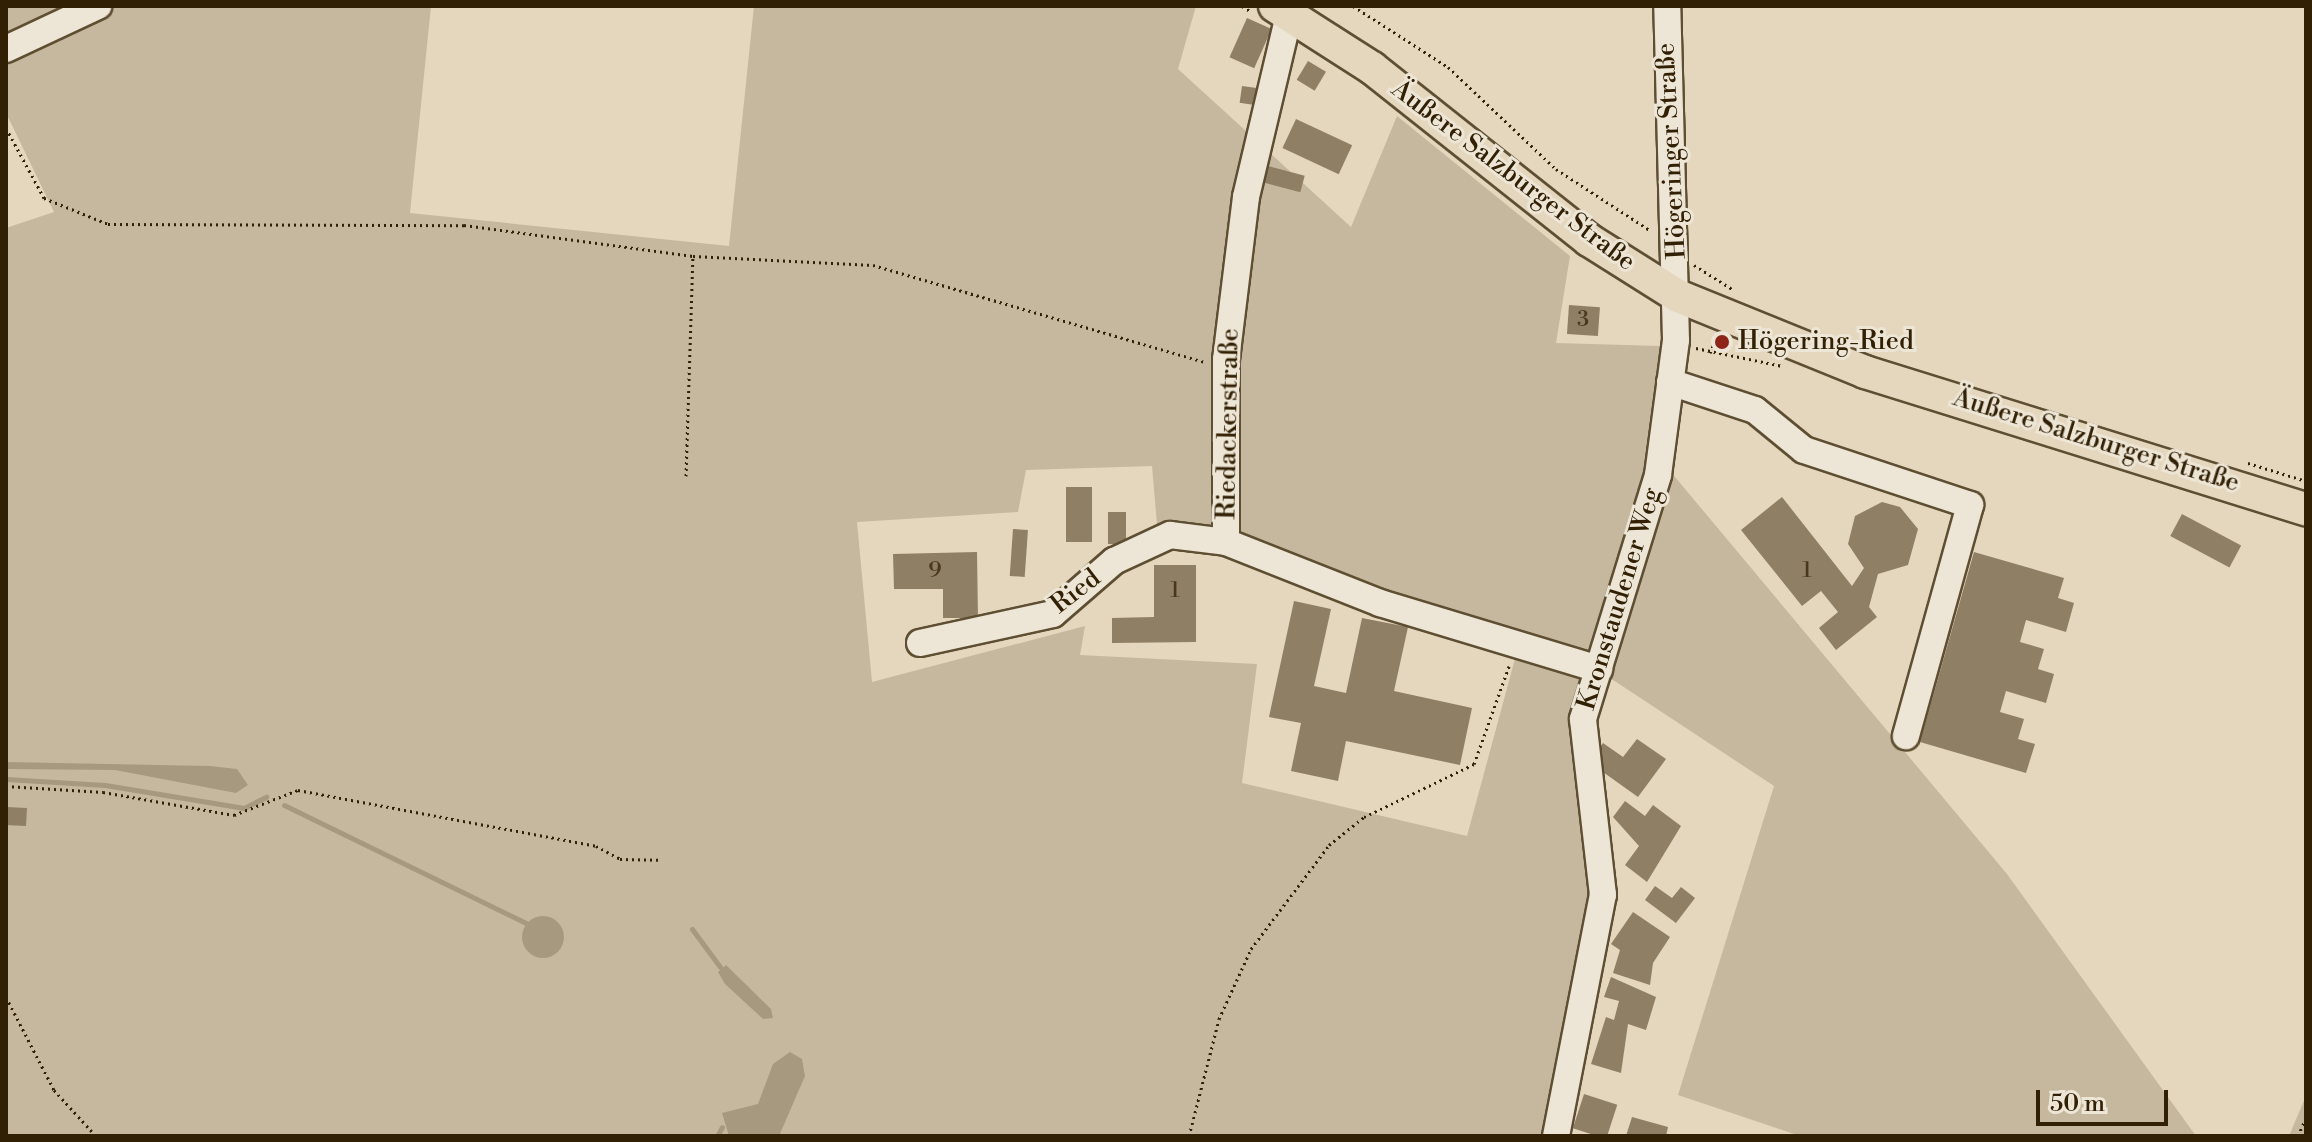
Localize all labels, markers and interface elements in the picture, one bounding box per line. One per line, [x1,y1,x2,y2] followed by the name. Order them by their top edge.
[1651,42,1693,260] street label: Högeringer Straße
[1385,74,1641,278] street label: Äußere Salzburger Straße
[1577,307,1589,333] house number: 3
[1738,326,1914,358] place label: Högering-Ried
[1212,328,1246,520] street label: Riedackerstraße
[1713,333,1731,351] marker: Högering-Ried
[1949,383,2243,499] street label: Äußere Salzburger Straße
[1571,484,1669,714] street label: Kronstaudener Weg
[928,558,942,584] house number: 9
[1802,558,1812,584] house number: 1
[1045,563,1107,621] street label: Ried
[1170,578,1180,604] house number: 1
[2040,1074,2172,1124] scale bar
[2050,1089,2105,1119] text: 50 m

